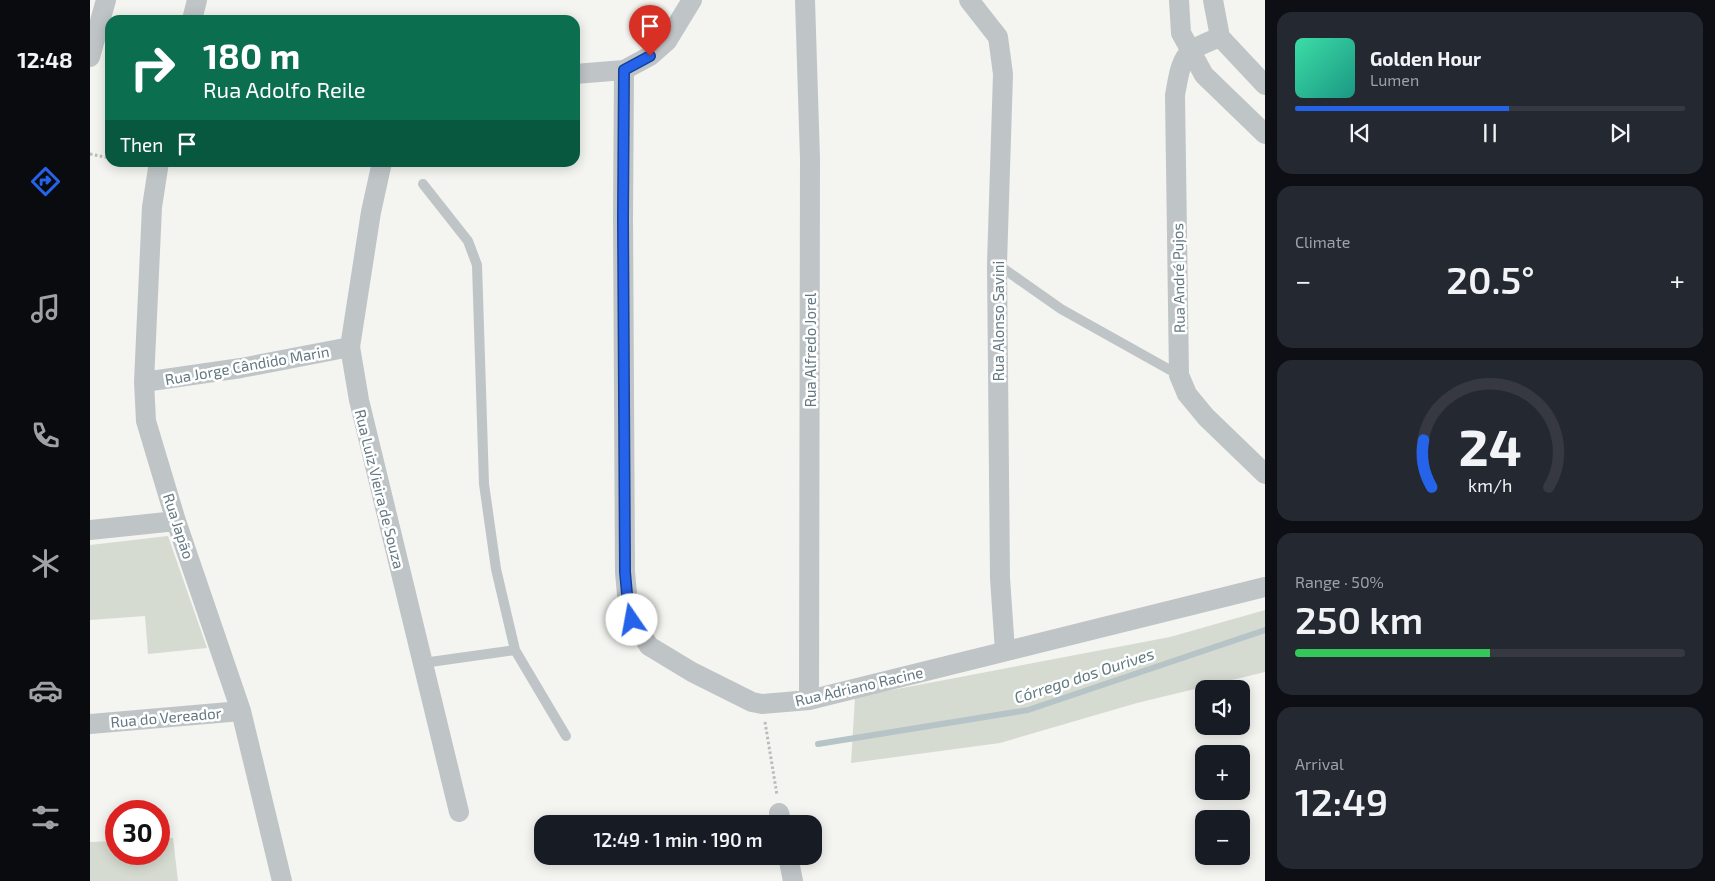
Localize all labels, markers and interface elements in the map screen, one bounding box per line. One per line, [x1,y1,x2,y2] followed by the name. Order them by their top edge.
[629,5,671,56] pin
[636,12,664,40] icon: arrive
[203,34,300,76] text: 180 m
[120,35,185,100] icon: right
[17,46,73,72] text: 12:48
[1370,47,1481,70] text: Golden Hour
[1370,70,1419,89] text: Lumen
[203,76,366,102] text: Rua Adolfo Reile
[1346,119,1374,147] icon: previous
[1476,119,1504,147] icon: pause
[1606,119,1634,147] icon: next
[173,130,201,158] icon: arrive
[120,133,163,156] text: Then
[28,164,63,199] icon: directions
[1168,223,1189,333] street label: Rua André Pujos
[1295,232,1350,251] text: Climate
[1446,256,1535,302] text: 20.5°
[989,261,1007,381] street label: Rua Alonso Savini
[1295,263,1311,297] text: −
[1670,263,1685,297] text: +
[28,291,63,326] icon: music
[801,292,819,407] street label: Rua Alfredo Jorel
[163,342,331,388] street label: Rua Jorge Cândido Marin
[351,407,409,571] street label: Rua Luiz Vieira de Souza
[1458,414,1522,476] text: 24
[28,418,63,453] icon: phone
[1468,474,1512,496] text: km/h
[160,491,198,561] street label: Rua Japão
[28,546,63,581] icon: climate
[1295,572,1384,591] text: Range · 50%
[605,593,657,645] position arrow
[1295,596,1423,642] text: 250 km
[1012,643,1156,707] water label: Córrego dos Ourives
[793,663,925,709] street label: Rua Adriano Racine
[28,673,63,708] icon: car
[1195,680,1250,865] map controls
[1195,680,1250,735] button: sound
[110,703,222,731] street label: Rua do Vereador
[1195,745,1250,800] button: +
[1295,754,1344,773] text: Arrival
[1295,778,1388,824] text: 12:49
[28,800,63,835] icon: filters
[105,800,170,865] speed limit sign: 30
[1195,810,1250,865] button: −
[593,828,763,851] text: 12:49 · 1 min · 190 m

